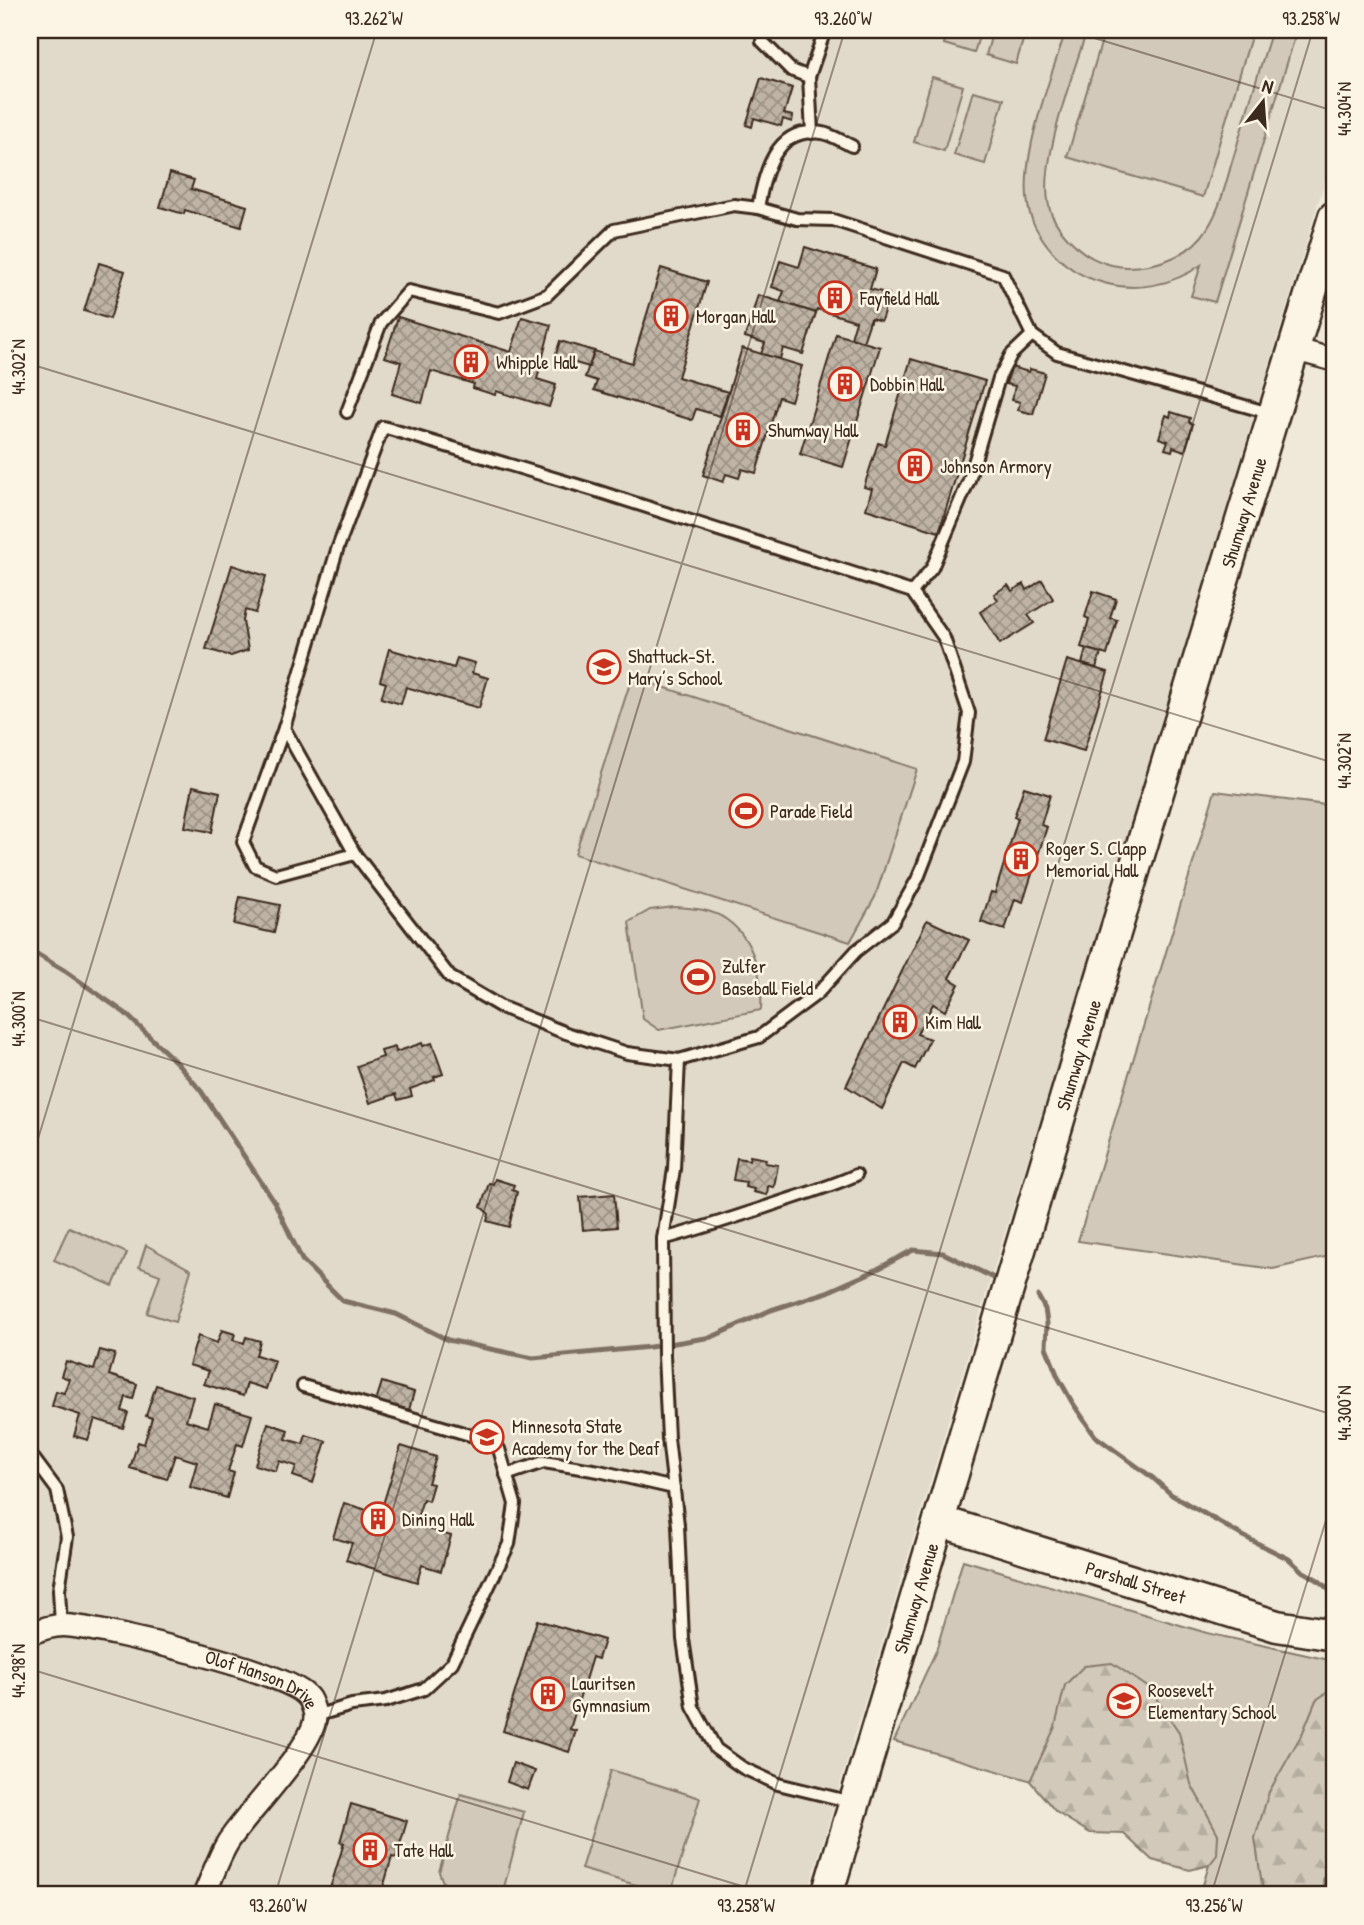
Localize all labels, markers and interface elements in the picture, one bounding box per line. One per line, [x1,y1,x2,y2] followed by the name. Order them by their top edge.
[345,6,403,31] text: 93.262°W
[814,6,872,31] text: 93.260°W
[1282,6,1340,31] text: 93.258°W
[1228,66,1298,136] north arrow
[1259,72,1277,100] text: N
[1332,82,1357,136] text: 44.304°N
[816,279,854,317] building icon: Fayfield Hall
[859,285,940,311] place label: Fayfield Hall
[652,297,690,335] building icon: Morgan Hall
[696,303,776,329] place label: Morgan Hall
[6,339,31,395] text: 44.302°N
[452,343,490,381] building icon: Whipple Hall
[496,349,579,375] place label: Whipple Hall
[826,365,864,403] building icon: Dobbin Hall
[870,371,945,397] place label: Dobbin Hall
[724,411,762,449] building icon: Shumway Hall
[768,417,859,443] place label: Shumway Hall
[896,447,934,485] building icon: Johnson Armory
[940,453,1052,479] place label: Johnson Armory
[1215,454,1273,571] street label: Shumway Avenue
[628,643,723,691] place label: Shattuck-St. Mary’s School
[585,648,623,686] school or university icon: Shattuck-St. Mary’s School
[1332,733,1357,789] text: 44.302°N
[727,792,765,830] sports icon: Parade Field
[770,798,853,824] place label: Parade Field
[1046,835,1146,883] place label: Roger S. Clapp Memorial Hall
[1002,840,1040,878] building icon: Roger S. Clapp Memorial Hall
[722,953,814,1001] place label: Zulfer Baseball Field
[679,958,717,996] sports icon: Zulfer Baseball Field
[6,991,31,1047] text: 44.300°N
[1050,996,1107,1113] street label: Shumway Avenue
[881,1003,919,1041] building icon: Kim Hall
[925,1009,982,1035] place label: Kim Hall
[1332,1385,1357,1441] text: 44.300°N
[512,1413,660,1461] place label: Minnesota State Academy for the Deaf
[468,1418,506,1456] school or university icon: Minnesota State Academy for the Deaf
[359,1500,397,1538] building icon: Dining Hall
[402,1506,475,1532] place label: Dining Hall
[887,1539,945,1656] street label: Shumway Avenue
[1082,1554,1189,1610] street label: Parshall Street
[202,1643,326,1713] street label: Olof Hanson Drive
[6,1644,31,1698] text: 44.298°N
[572,1670,650,1718] place label: Lauritsen Gymnasium
[529,1675,567,1713] building icon: Lauritsen Gymnasium
[1148,1677,1277,1725] place label: Roosevelt Elementary School
[1105,1682,1143,1720] school or university icon: Roosevelt Elementary School
[351,1831,389,1869] building icon: Tate Hall
[394,1837,454,1863] place label: Tate Hall
[249,1893,307,1918] text: 93.260°W
[717,1893,775,1918] text: 93.258°W
[1185,1893,1243,1918] text: 93.256°W

